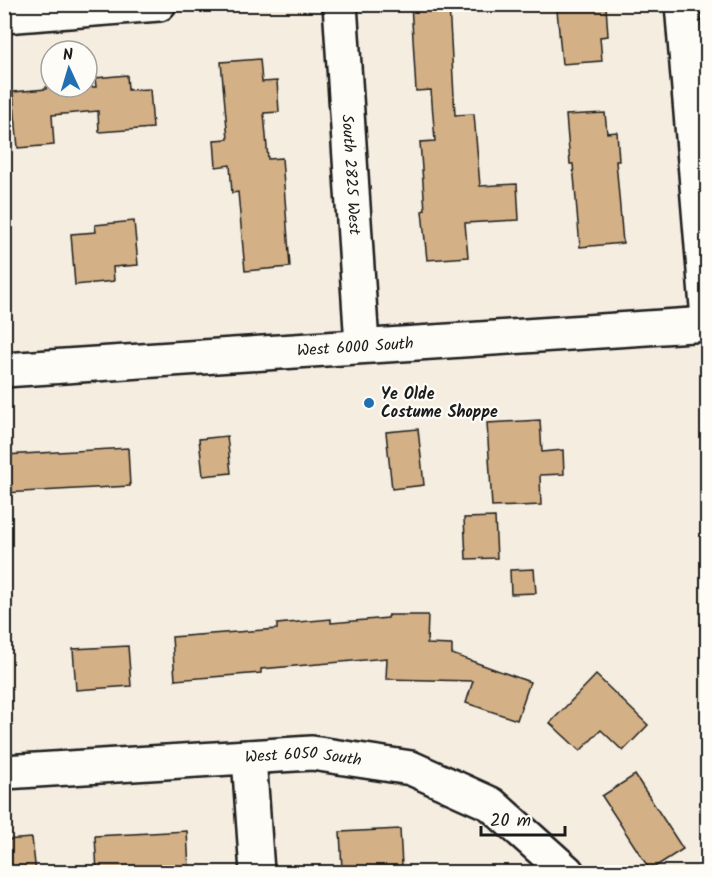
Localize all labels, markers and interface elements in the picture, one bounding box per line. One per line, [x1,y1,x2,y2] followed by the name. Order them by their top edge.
[39,39,99,99] north arrow
[62,43,74,68] text: N
[335,114,367,236] street label: South 2825 West
[296,331,414,363] street label: West 6000 South
[381,382,498,425] place label: Ye Olde Costume Shoppe
[362,396,376,410] marker: Ye Olde Costume Shoppe
[244,740,363,773] street label: West 6050 South
[481,799,565,837] scale bar
[490,807,531,836] text: 20 m

